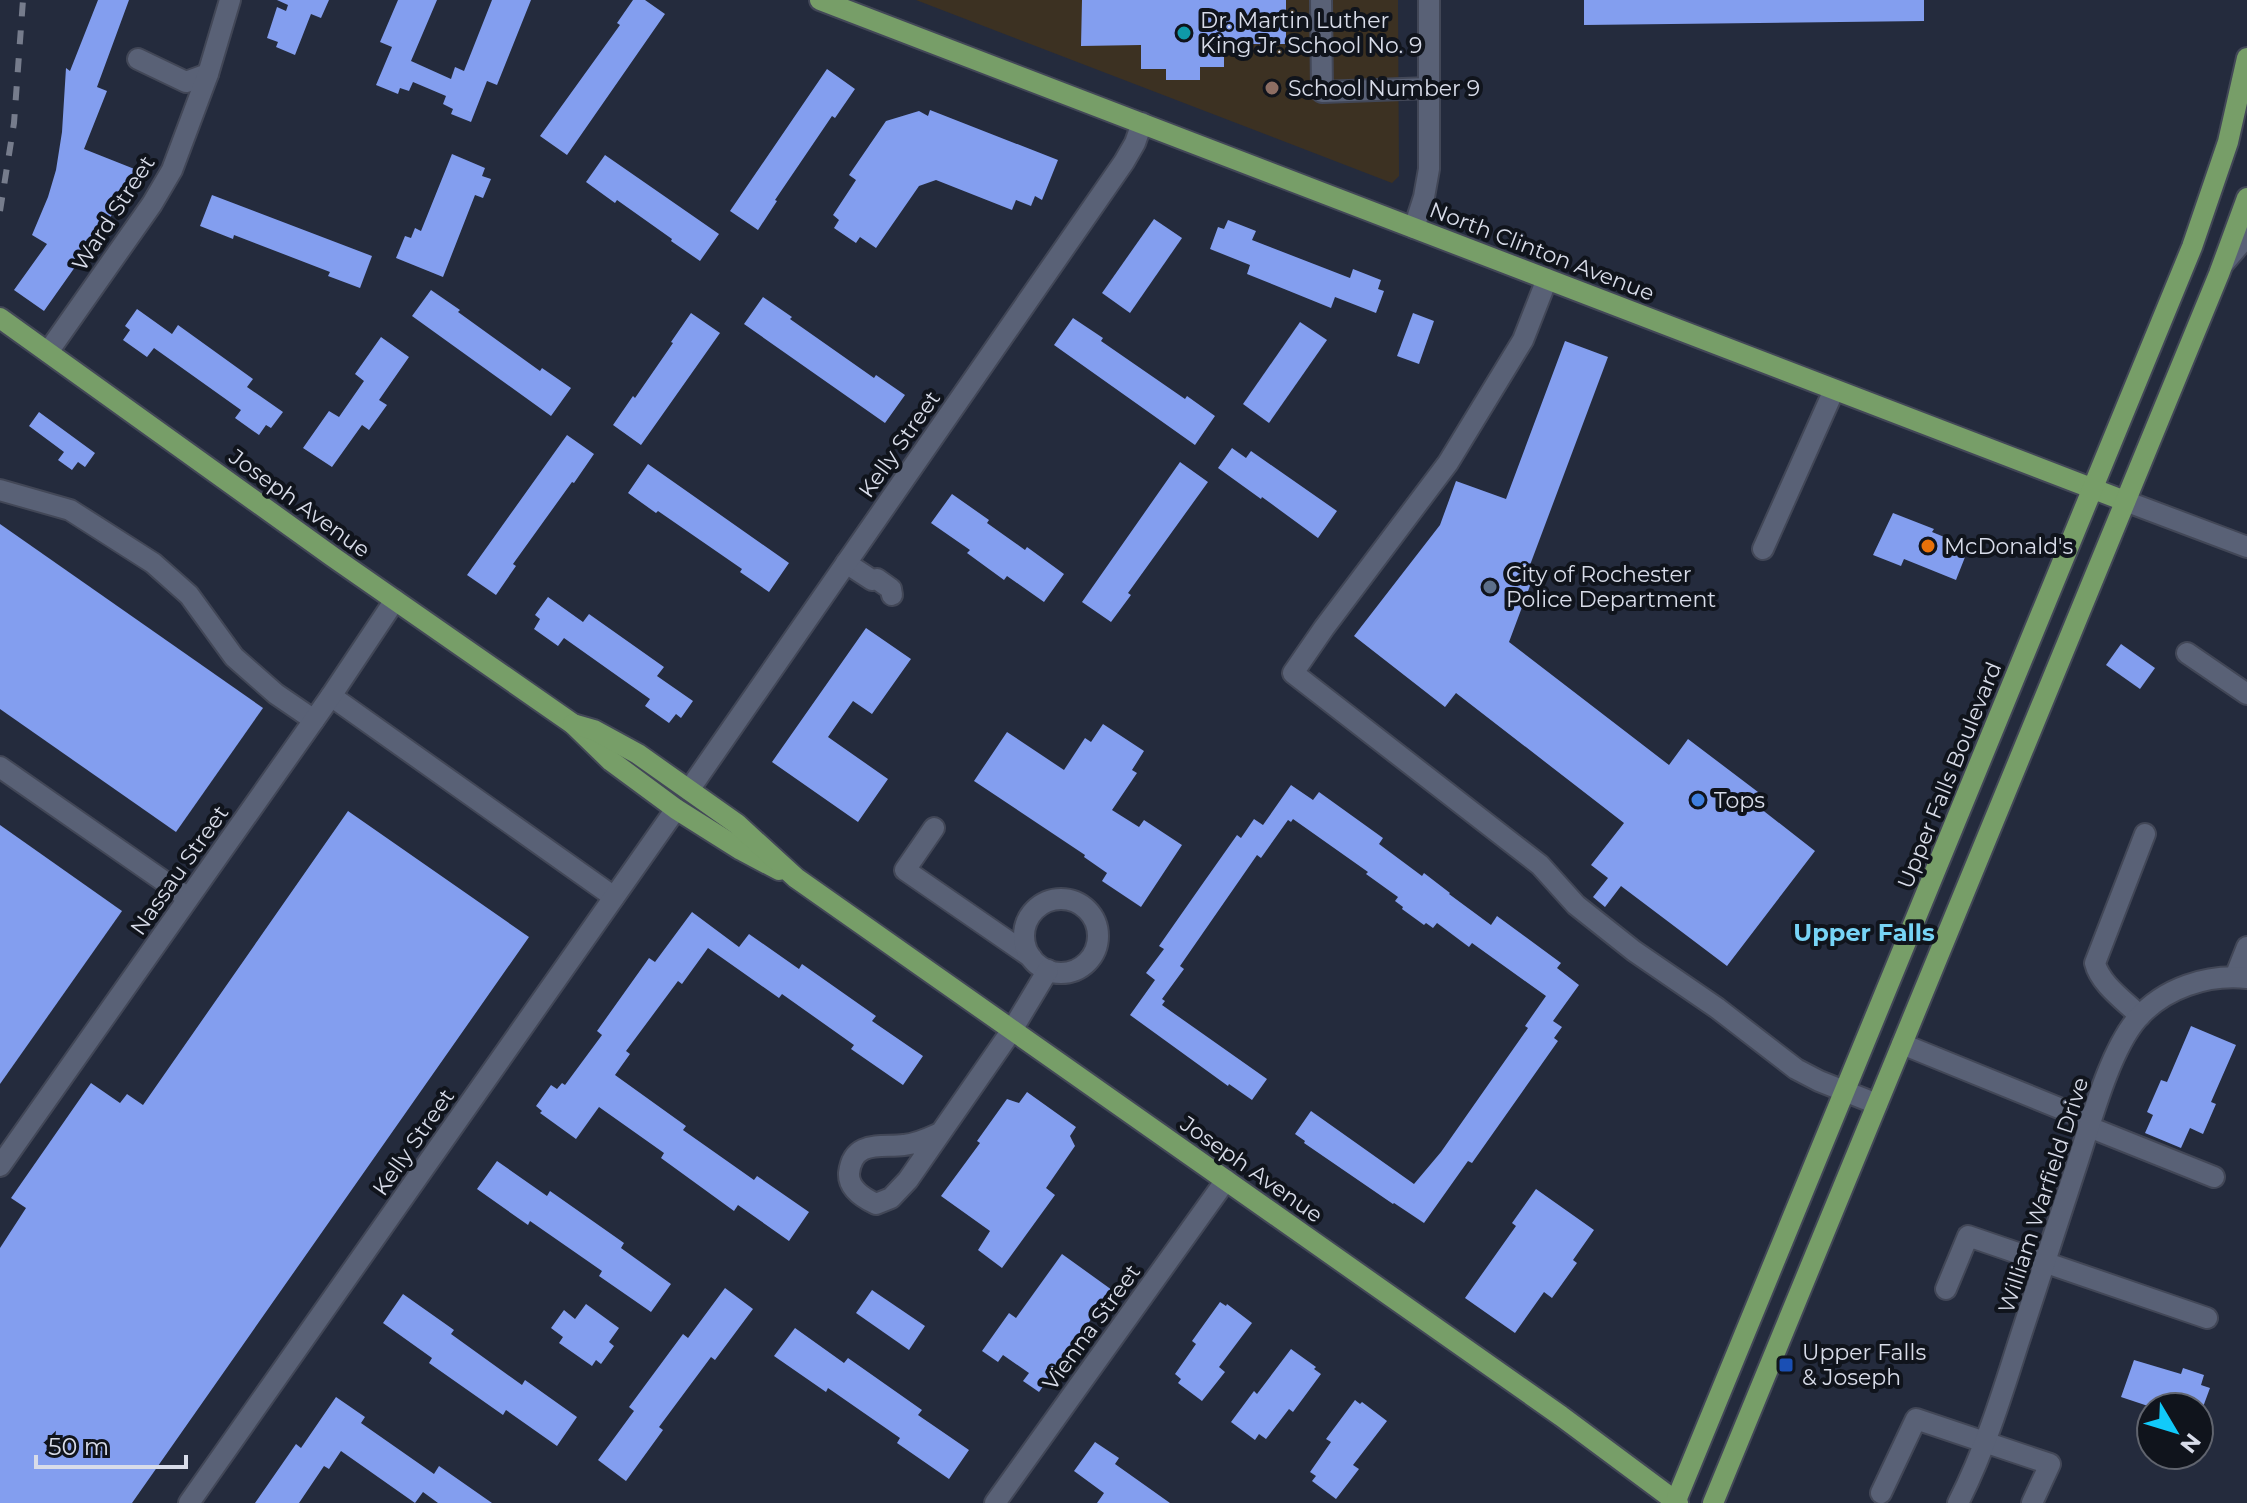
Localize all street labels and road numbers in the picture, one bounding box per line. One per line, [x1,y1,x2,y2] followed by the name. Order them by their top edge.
[66,151,161,276] street label: Ward Street
[1426,196,1658,307] street label: North Clinton Avenue
[853,386,946,503] street label: Kelly Street
[223,443,375,564] street label: Joseph Avenue
[1892,658,2007,892] street label: Upper Falls Boulevard
[125,800,234,940] street label: Nassau Street
[1993,1074,2094,1316] street label: William Warfield Drive
[367,1084,460,1201] street label: Kelly Street
[1175,1110,1328,1228] street label: Joseph Avenue
[1037,1259,1146,1396] street label: Vienna Street

